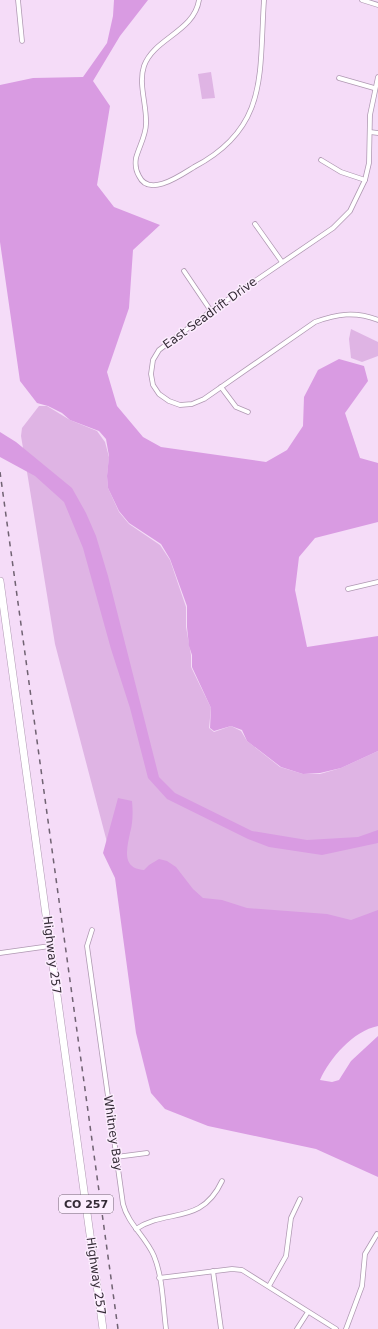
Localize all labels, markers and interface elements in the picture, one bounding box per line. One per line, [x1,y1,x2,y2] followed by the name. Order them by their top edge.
[160,274,260,352] street label: East Seadrift Drive
[40,915,64,995] street label: Highway 257
[101,1094,125,1172] street label: Whitney Bay
[59,1195,113,1213] road number: CO 257
[84,1236,108,1316] street label: Highway 257

